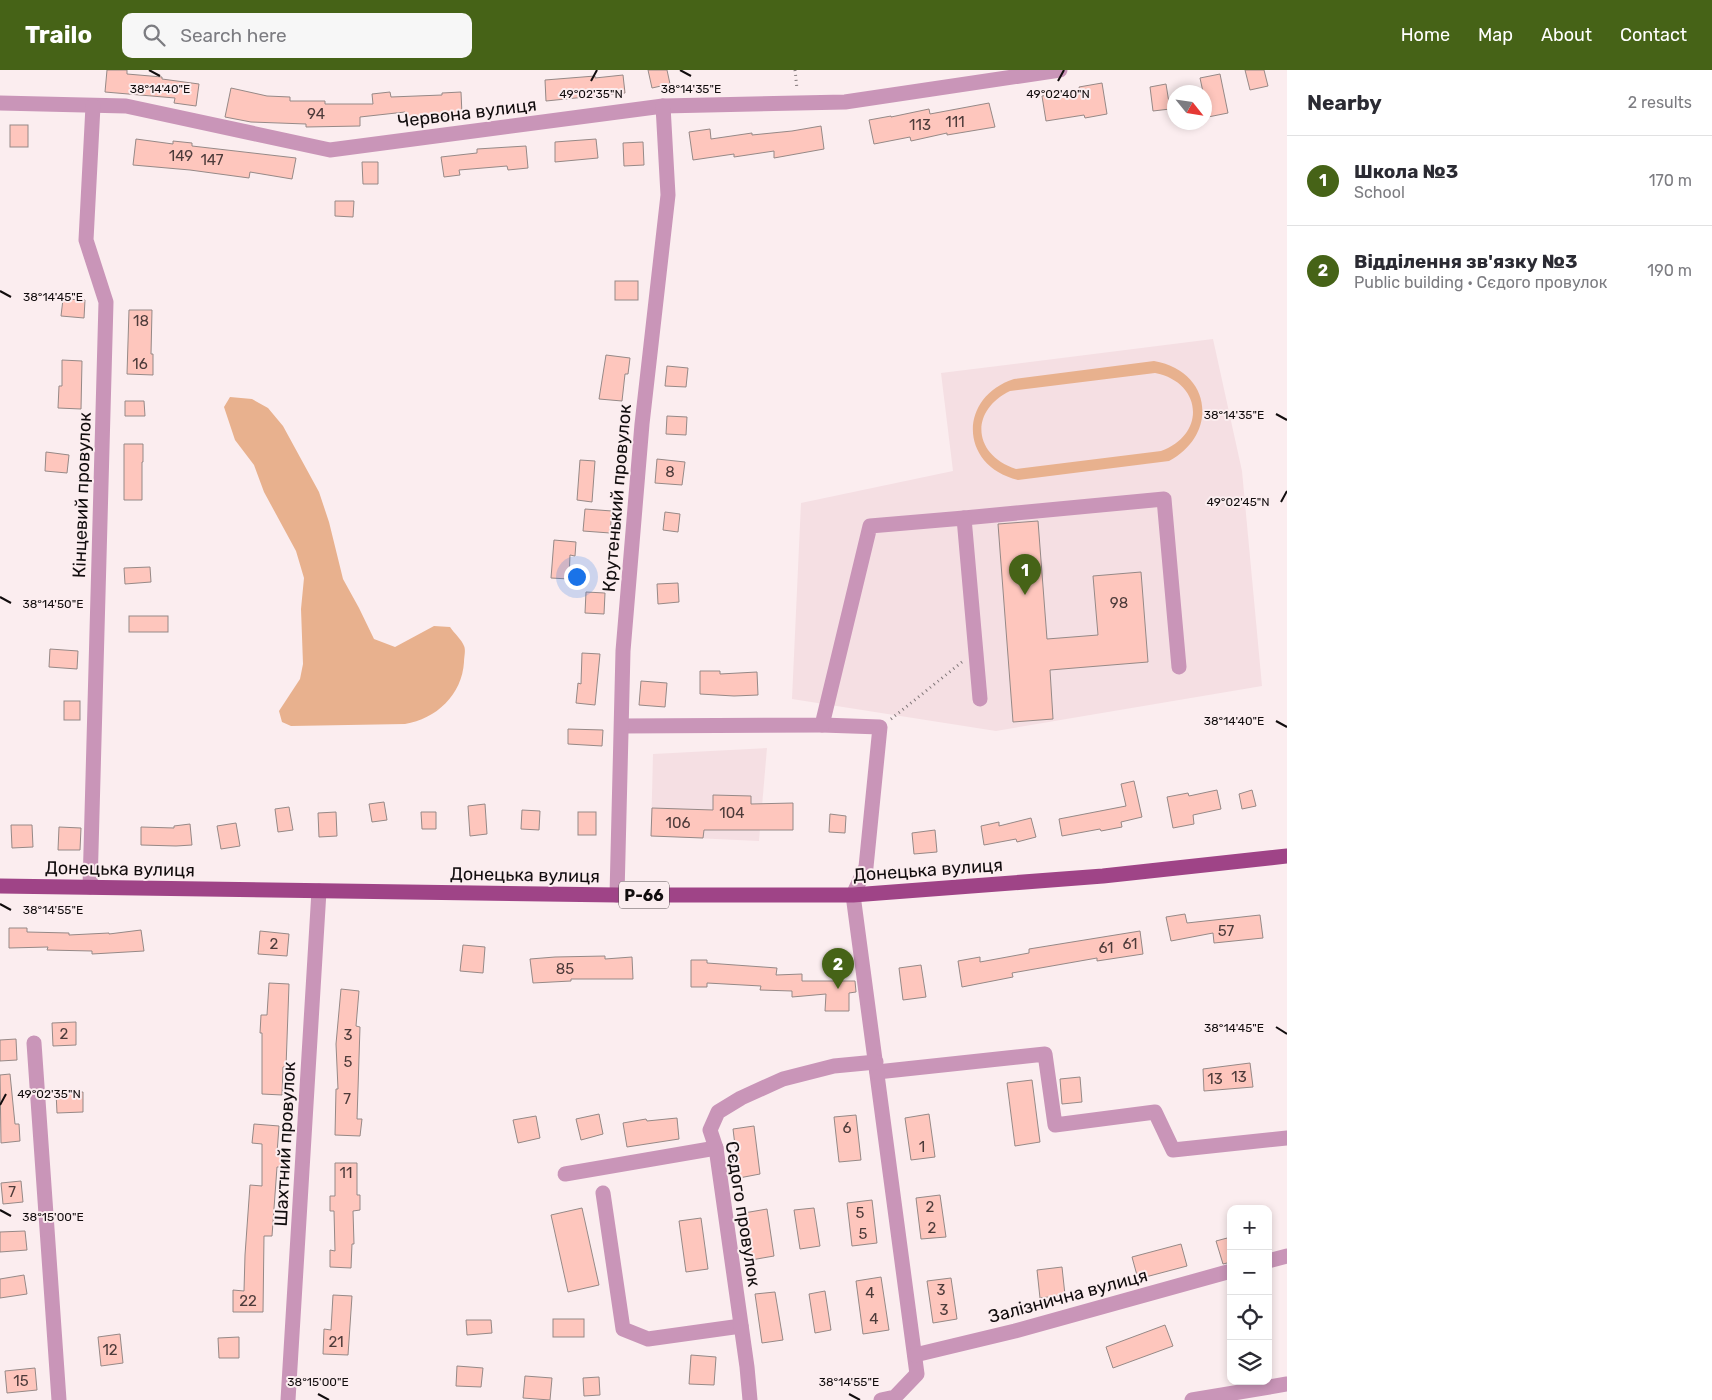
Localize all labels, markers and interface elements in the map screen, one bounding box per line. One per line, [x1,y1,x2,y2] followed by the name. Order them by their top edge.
[122,13,472,58] search box
[25,21,92,49] text: Trailo
[140,21,168,49] icon: search
[180,24,287,47] text: Search here
[1401,24,1450,46] text: Home
[1478,24,1513,46] text: Map
[1541,24,1592,46] text: About
[1620,24,1687,46] text: Contact
[130,82,190,96] text: 38°14'40"E
[661,82,721,96] text: 38°14'35"E
[1167,85,1212,130] north arrow
[559,87,623,101] text: 49°02'35"N
[1026,87,1090,101] text: 49°02'40"N
[1307,90,1382,115] text: Nearby
[1628,93,1692,112] text: 2 results
[396,94,538,132] street label: Червона вулиця
[307,105,325,123] house number: 94
[945,113,965,131] house number: 111
[909,116,931,134] house number: 113
[169,147,193,165] house number: 149
[200,151,224,169] house number: 147
[1354,160,1458,183] text: Школа №3
[1319,171,1327,190] text: 1
[1649,171,1692,190] text: 170 m
[1354,183,1405,202] text: School
[1354,250,1577,273] text: Відділення зв'язку №3
[1318,261,1328,280] text: 2
[1647,261,1692,280] text: 190 m
[1354,273,1607,292] text: Public building · Сєдого провулок
[23,290,83,304] text: 38°14'45"E
[133,312,149,330] house number: 18
[132,355,148,373] house number: 16
[598,403,636,593] street label: Крутенький провулок
[1204,408,1264,422] text: 38°14'35"E
[68,411,96,578] street label: Кінцевий провулок
[665,463,675,481] house number: 8
[1206,495,1270,509] text: 49°02'45"N
[1009,554,1041,595] pin: 1
[564,564,590,590] your location
[1110,594,1128,612] house number: 98
[23,597,83,611] text: 38°14'50"E
[1204,714,1264,728] text: 38°14'40"E
[719,804,745,822] house number: 104
[666,814,691,832] house number: 106
[852,854,1004,886] street label: Донецька вулиця
[45,857,195,881] street label: Донецька вулиця
[450,863,600,887] street label: Донецька вулиця
[619,882,669,908] road number: Р-66
[23,903,83,917] text: 38°14'55"E
[1218,922,1235,940] house number: 57
[270,935,279,953] house number: 2
[1122,935,1138,953] house number: 61
[1098,939,1114,957] house number: 61
[822,948,854,989] pin: 2
[556,960,574,978] house number: 85
[1204,1021,1264,1035] text: 38°14'45"E
[60,1025,69,1043] house number: 2
[343,1026,353,1044] house number: 3
[344,1053,353,1071] house number: 5
[270,1061,300,1227] street label: Шахтний провулок
[1231,1068,1247,1086] house number: 13
[1207,1070,1223,1088] house number: 13
[17,1087,81,1101] text: 49°02'35"N
[343,1090,351,1108] house number: 7
[842,1119,852,1137] house number: 6
[919,1138,925,1156] house number: 1
[721,1140,765,1289] street label: Сєдого провулок
[340,1164,352,1182] house number: 11
[8,1183,16,1201] house number: 7
[926,1198,935,1216] house number: 2
[856,1204,865,1222] house number: 5
[1227,1205,1272,1385] map controls
[1227,1205,1272,1250] button: +
[22,1210,84,1224] text: 38°15'00"E
[928,1219,937,1237] house number: 2
[859,1225,868,1243] house number: 5
[1227,1250,1272,1295] button: −
[986,1264,1150,1328] street label: Залізнична вулиця
[936,1281,946,1299] house number: 3
[865,1284,875,1302] house number: 4
[239,1292,257,1310] house number: 22
[1227,1295,1272,1340] button: locate
[939,1301,949,1319] house number: 3
[869,1310,879,1328] house number: 4
[328,1333,344,1351] house number: 21
[1227,1340,1272,1385] button: layers
[102,1341,118,1359] house number: 12
[13,1372,29,1390] house number: 15
[287,1375,349,1389] text: 38°15'00"E
[819,1375,879,1389] text: 38°14'55"E

